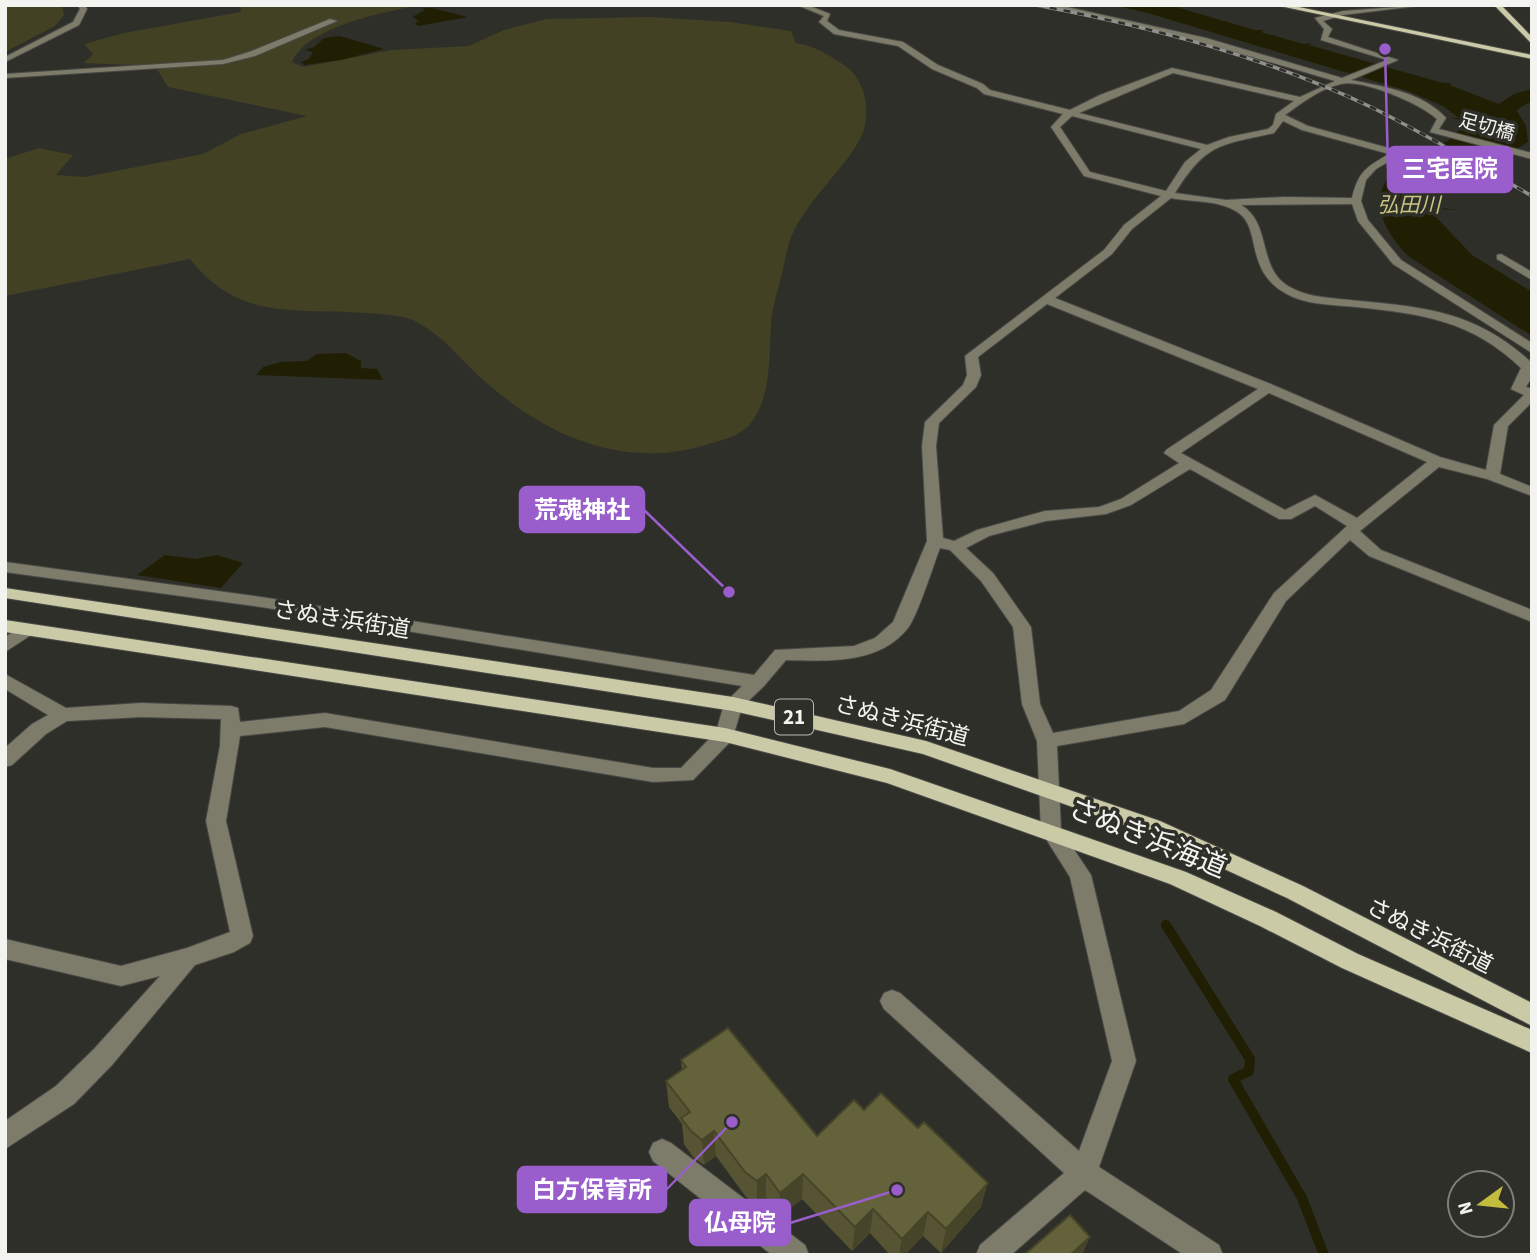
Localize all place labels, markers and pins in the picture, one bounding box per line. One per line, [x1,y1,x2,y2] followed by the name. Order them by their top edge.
[1388,147,1512,192] callout: 三宅医院
[520,487,644,532] callout: 荒魂神社
[518,1167,666,1212] callout: 白方保育所
[690,1200,790,1245] callout: 仏母院

